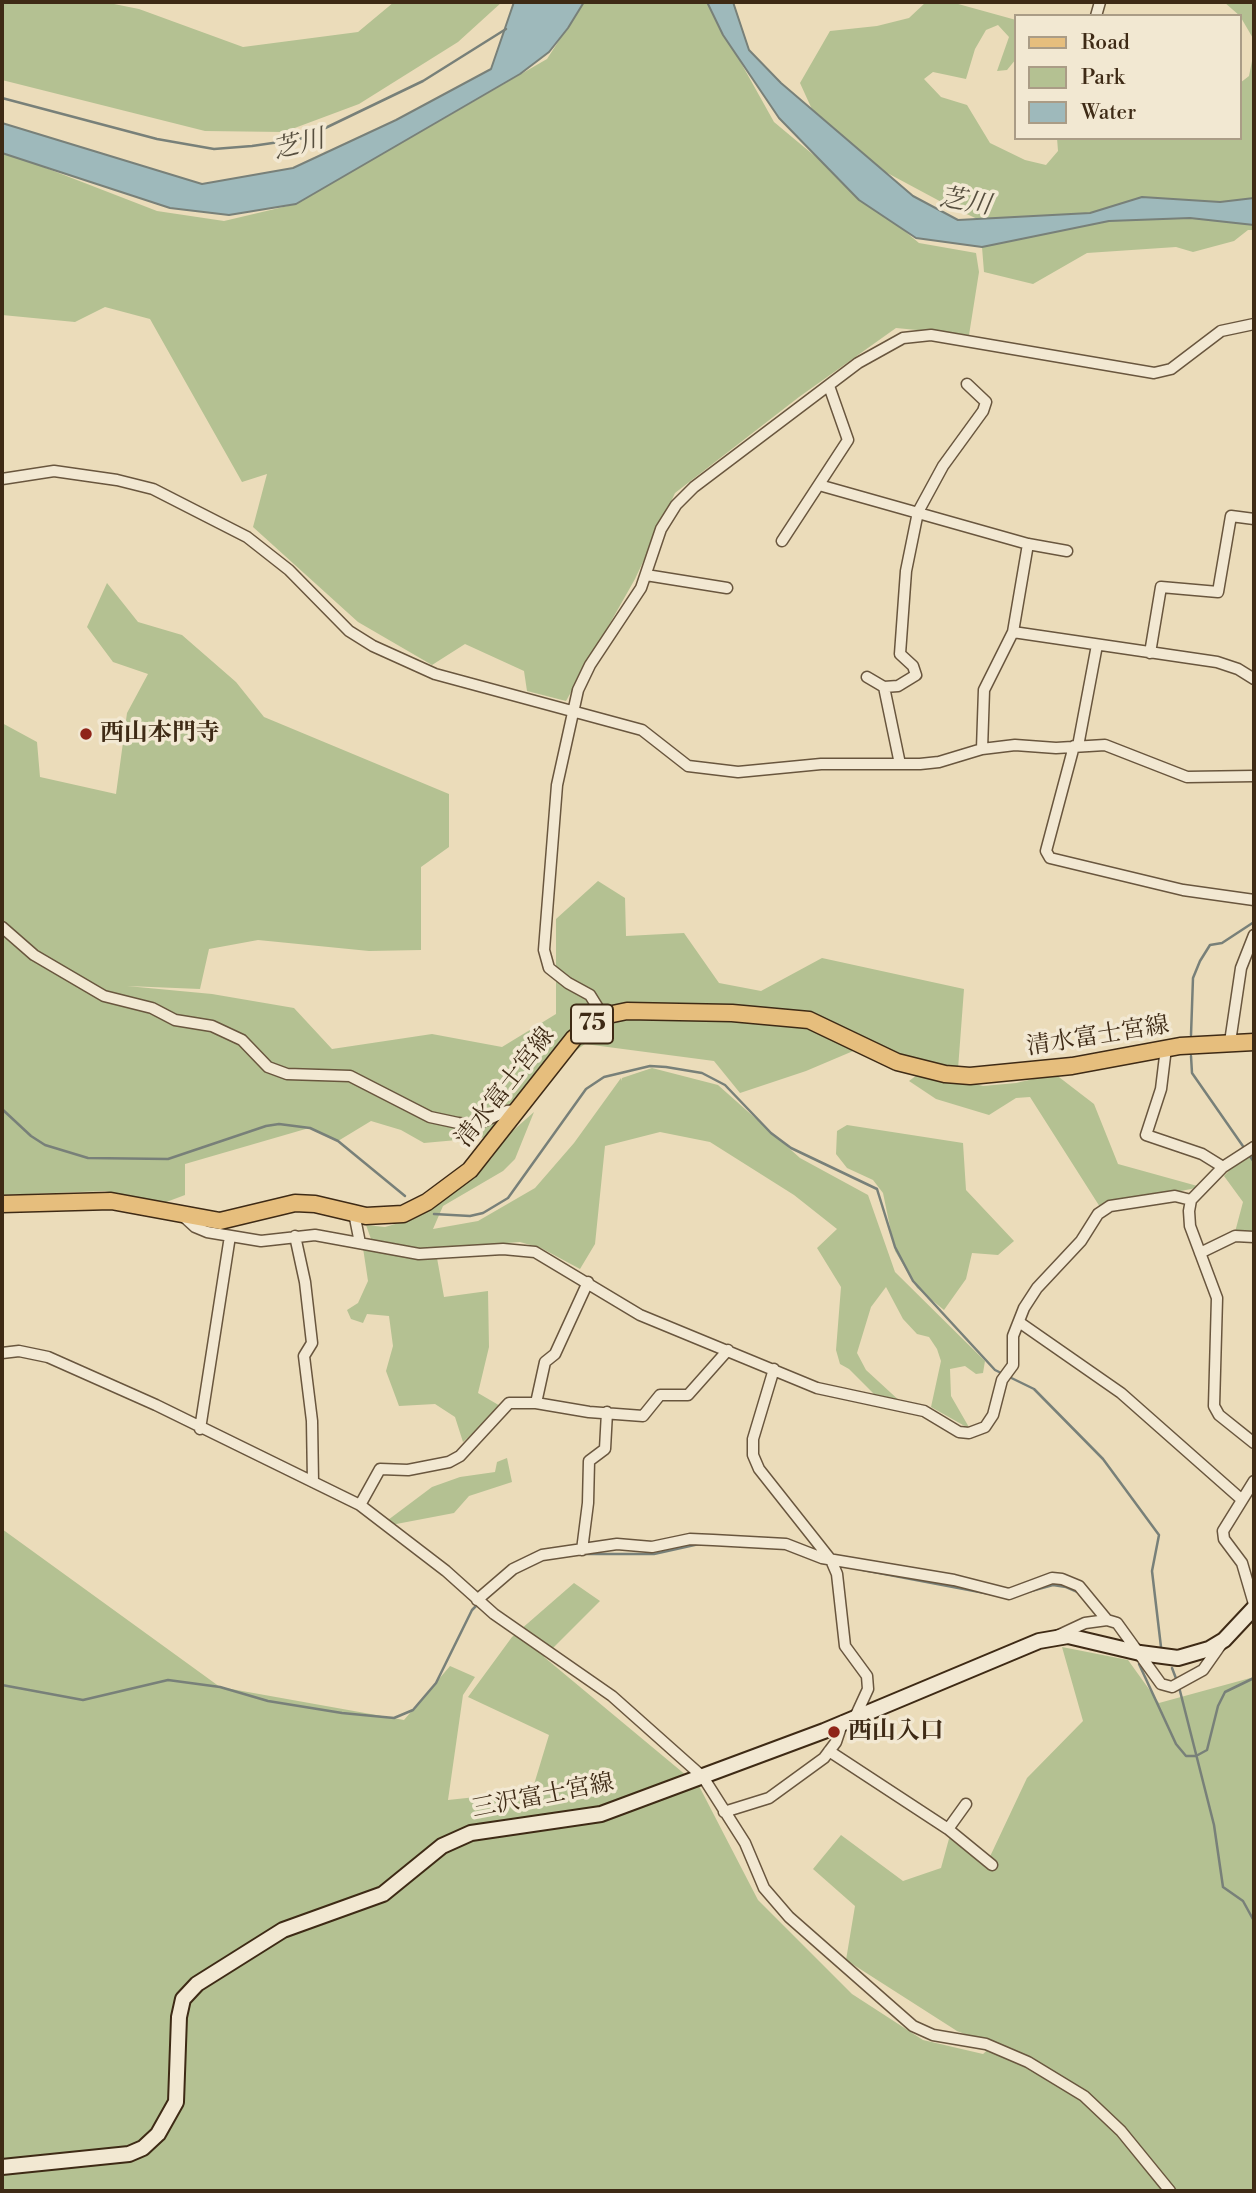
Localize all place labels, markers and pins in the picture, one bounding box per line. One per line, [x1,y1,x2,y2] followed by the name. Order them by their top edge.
[100,720,220,748] place label: 西山本門寺
[78,726,94,742] marker: 西山本門寺
[848,1718,944,1746] place label: 西山入口
[826,1724,842,1740] marker: 西山入口

